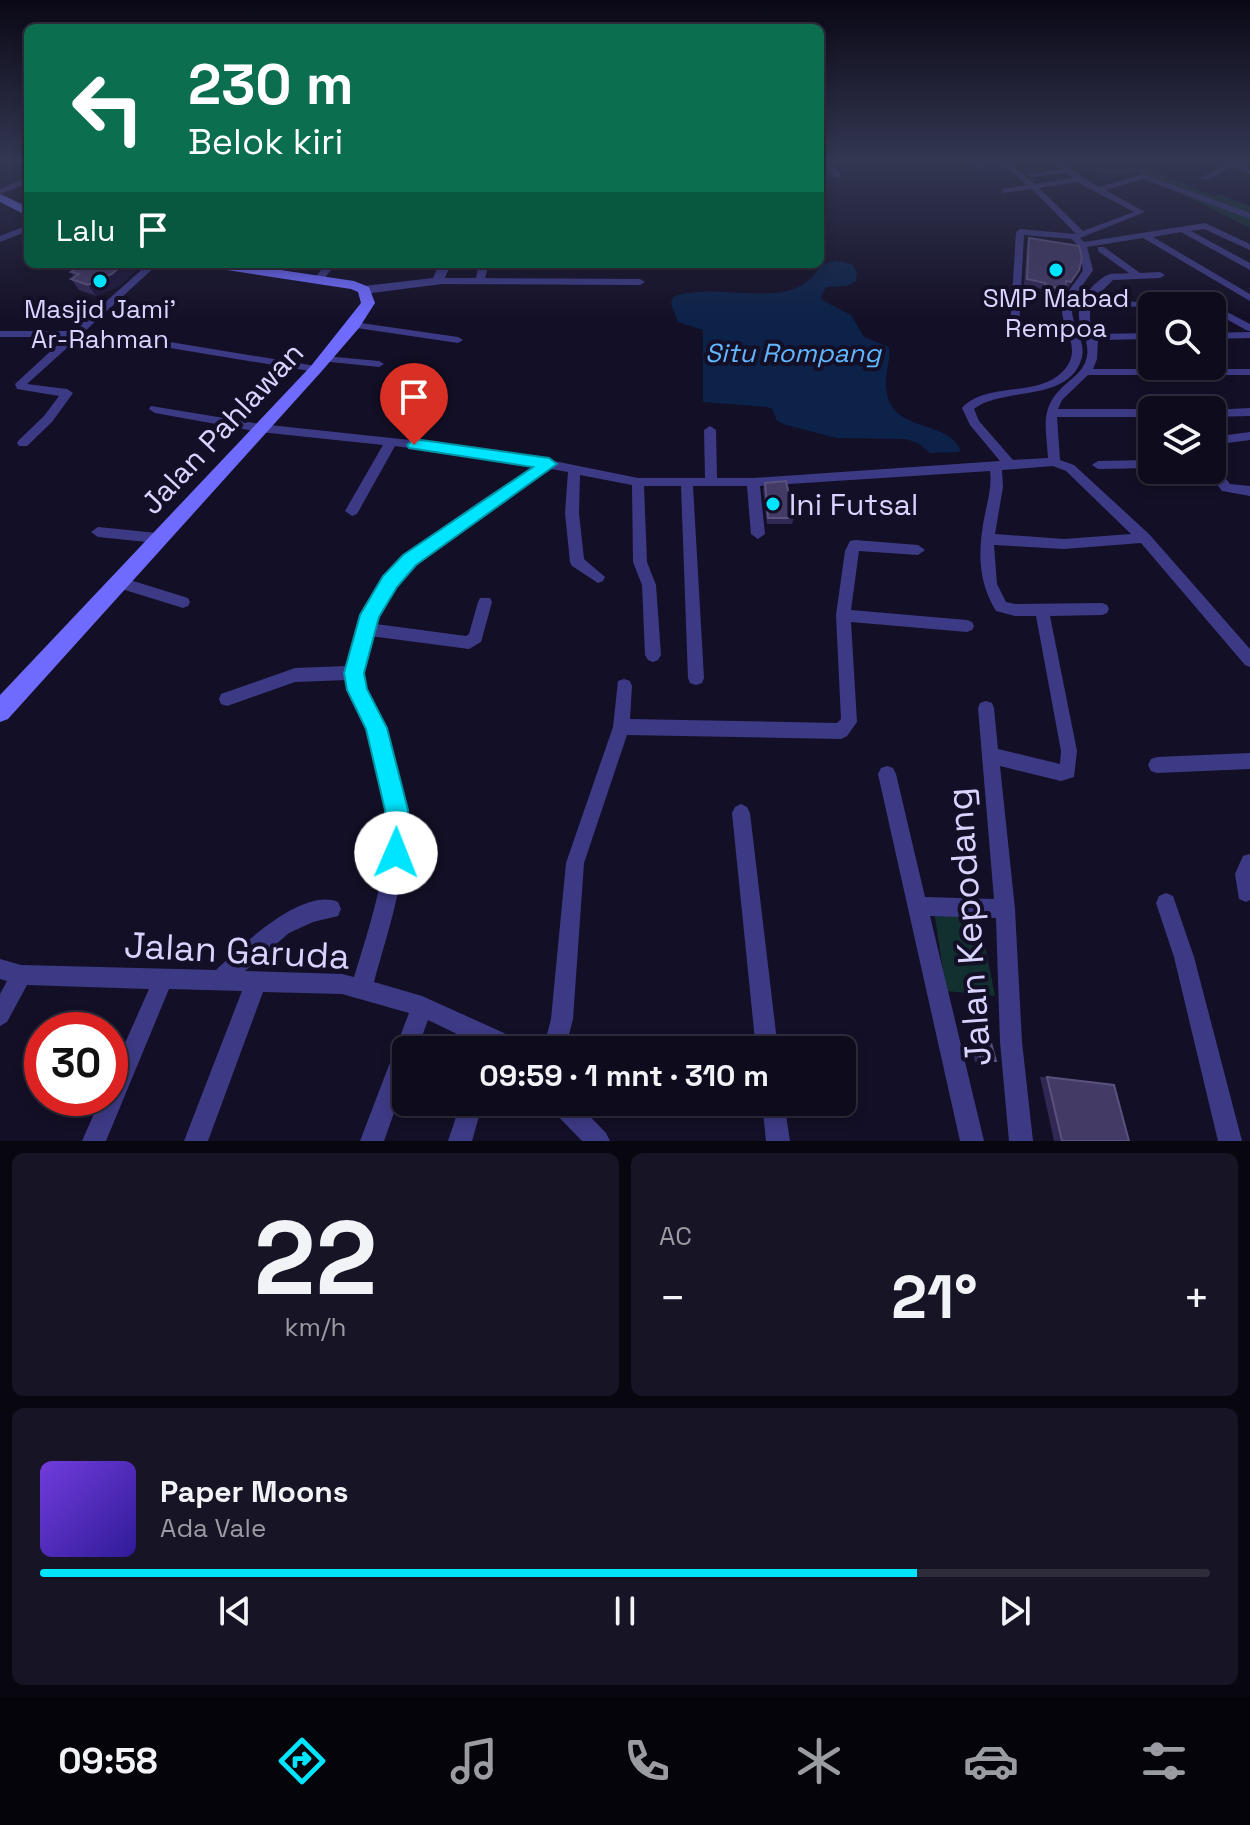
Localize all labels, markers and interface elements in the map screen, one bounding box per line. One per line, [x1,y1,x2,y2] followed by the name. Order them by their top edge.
[188,49,354,120] text: 230 m
[56,56,160,160] icon: left
[188,119,343,165] text: Belok kiri
[131,208,175,252] icon: arrive
[56,211,115,250] text: Lalu
[1047,261,1065,279] marker: SMP Mabad Rempoa
[91,272,109,290] marker: Masjid Jami' Ar-Rahman
[983,281,1129,345] place label: SMP Mabad Rempoa
[24,292,176,356] place label: Masjid Jami' Ar-Rahman
[1138,292,1226,484] map controls
[1138,292,1226,380] button: search
[132,333,312,523] street label: Jalan Pahlawan
[705,336,882,370] water label: Situ Rompang
[380,363,448,445] pin
[392,375,436,419] icon: arrive
[1138,396,1226,484] button: layers
[789,485,918,524] place label: Ini Futsal
[764,495,782,513] marker: Ini Futsal
[936,786,1002,1068] street label: Jalan Kepodang
[354,811,438,895] position arrow
[123,922,351,980] street label: Jalan Garuda
[24,1012,128,1116] speed limit sign: 30
[479,1056,769,1095] text: 09:59 · 1 mnt · 310 m
[254,1192,377,1324] text: 22
[659,1219,692,1253] text: AC
[891,1259,978,1336] text: 21°
[659,1270,686,1326] text: −
[1183,1270,1210,1326] text: +
[285,1310,346,1344] text: km/h
[160,1472,349,1511] text: Paper Moons
[160,1511,266,1545] text: Ada Vale
[213,1589,257,1633] icon: previous
[603,1589,647,1633] icon: pause
[993,1589,1037,1633] icon: next
[274,1733,330,1789] icon: directions
[446,1733,502,1789] icon: music
[619,1733,675,1789] icon: phone
[791,1733,847,1789] icon: climate
[963,1733,1019,1789] icon: car
[1136,1733,1192,1789] icon: filters
[58,1738,158,1784] text: 09:58

